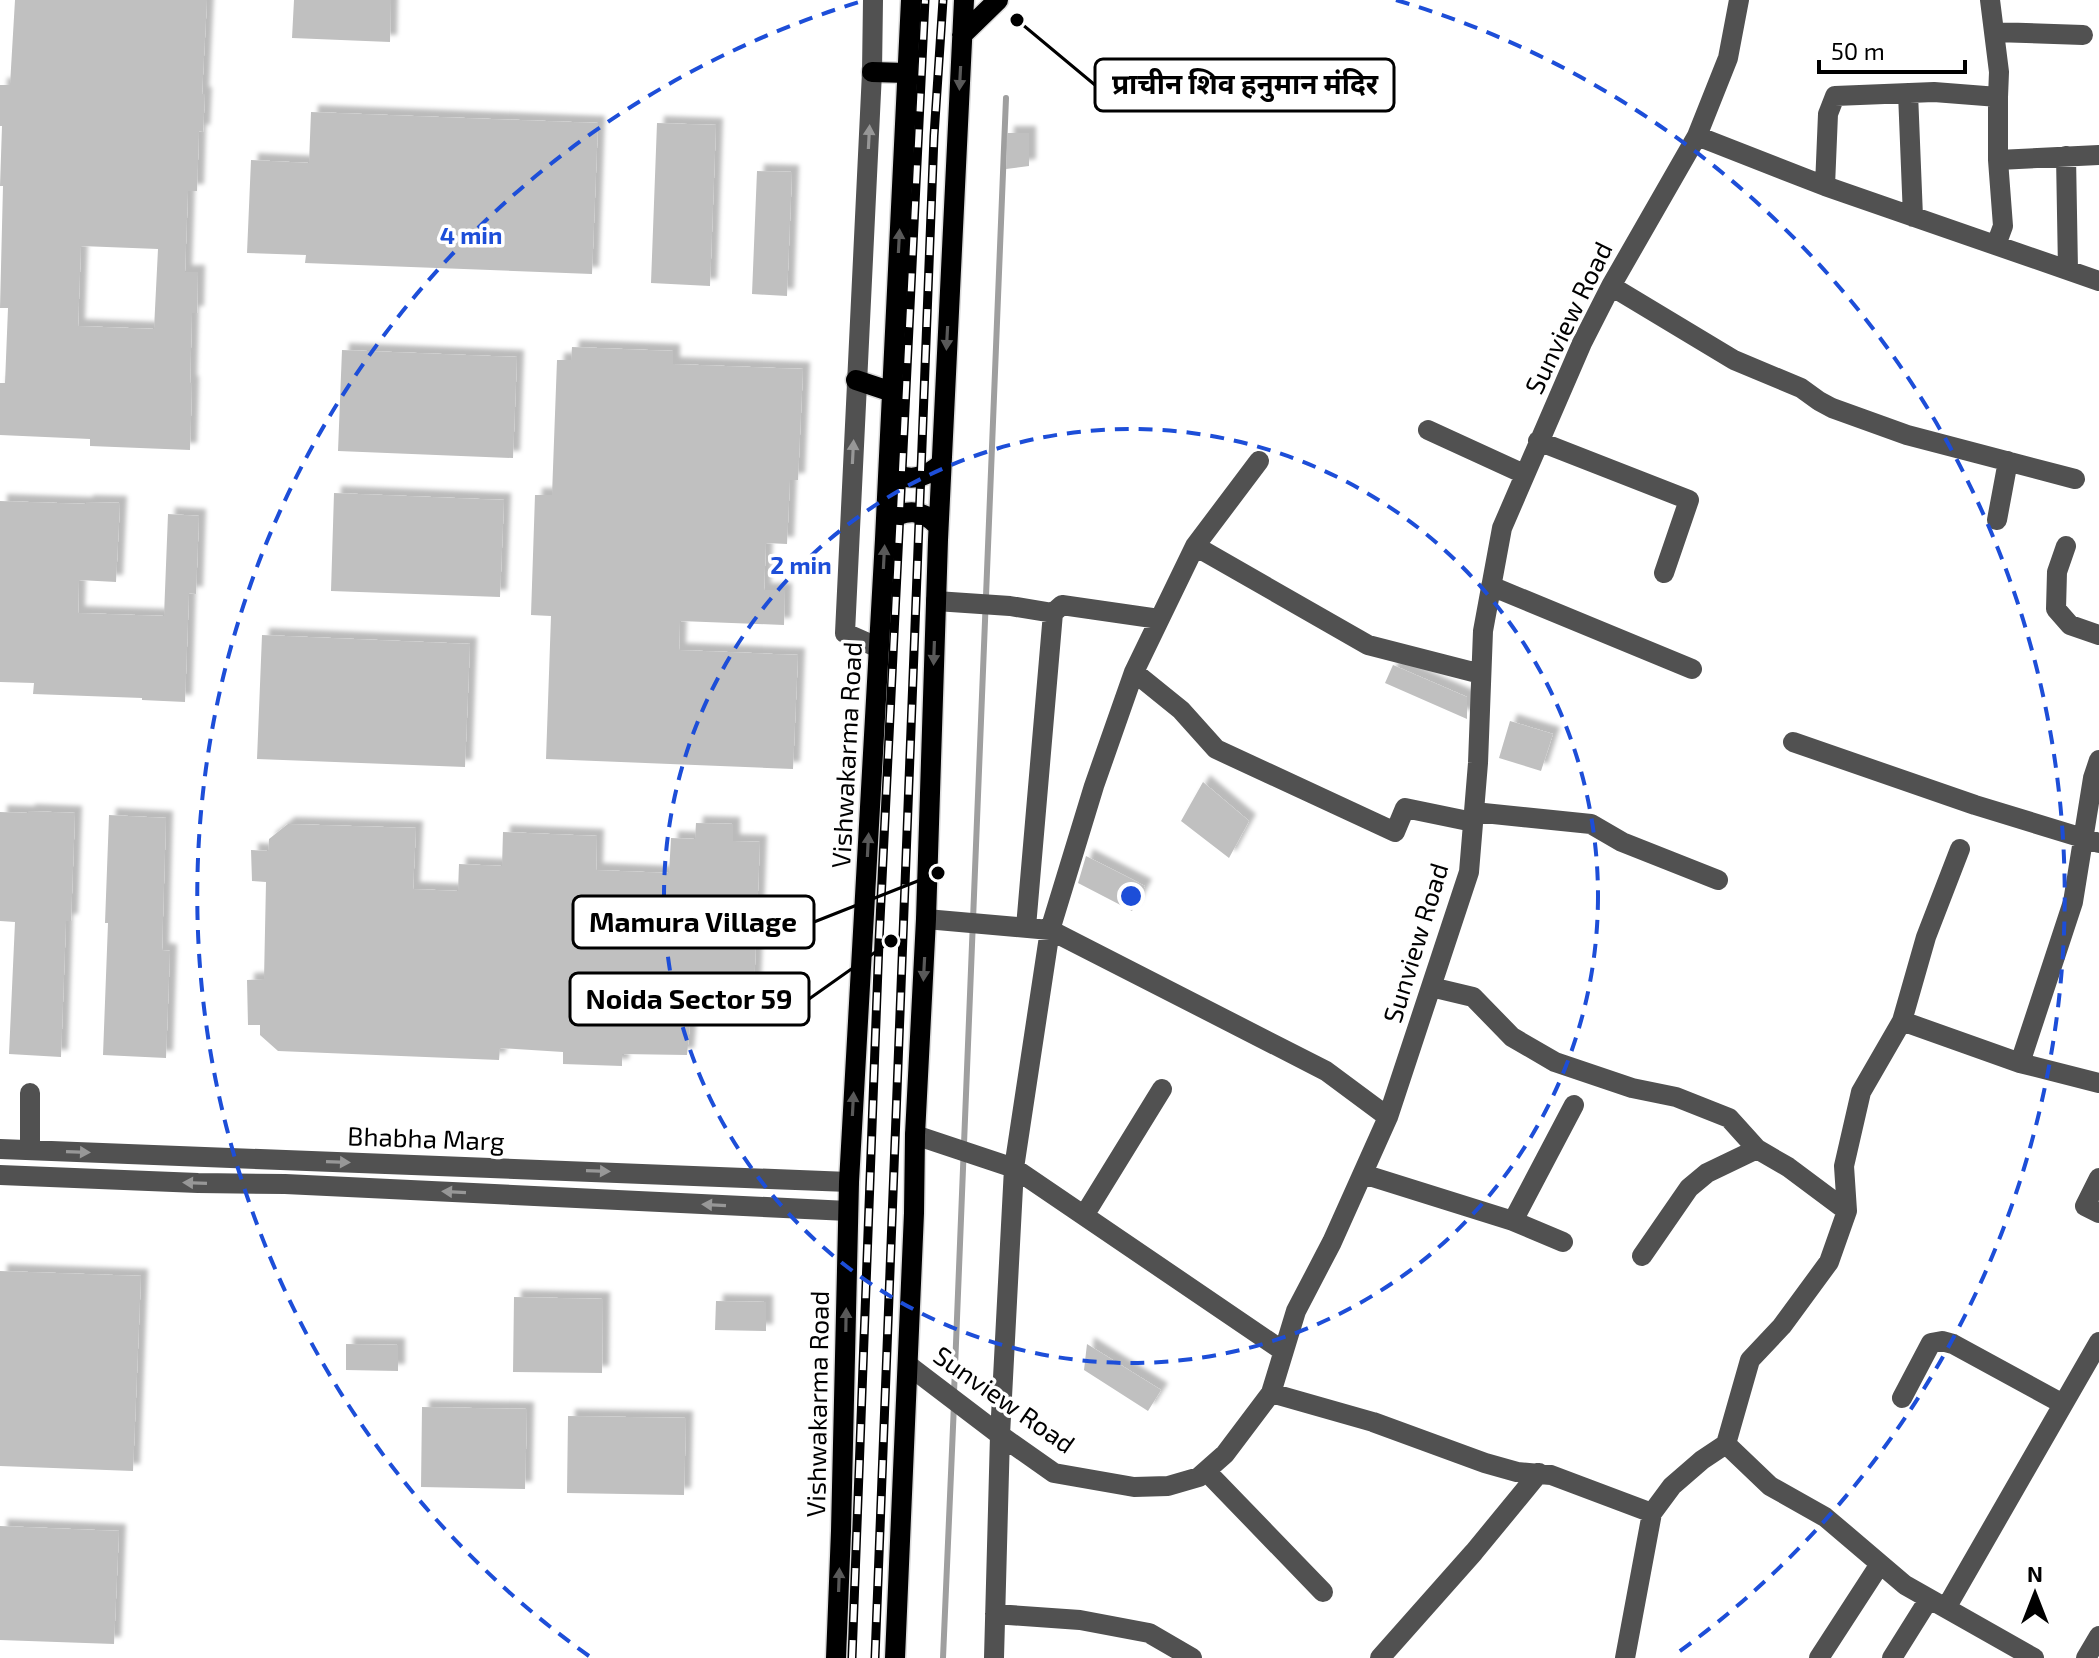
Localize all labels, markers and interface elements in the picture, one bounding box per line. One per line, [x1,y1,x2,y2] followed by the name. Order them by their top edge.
[1819,24,1965,74] scale bar
[1831,36,1885,65] text: 50 m
[1095,59,1394,111] callout: प्राचीन शिव हनुमान मंदिर
[953,66,966,91] one-way arrow
[1112,66,1379,102] text: प्राचीन शिव हनुमान मंदिर
[862,123,875,149] one-way arrow
[440,220,502,249] text: 4 min
[893,228,906,254] one-way arrow
[1517,236,1618,398] street label: Sunview Road
[941,326,954,351] one-way arrow
[847,439,860,464] one-way arrow
[878,544,891,569] one-way arrow
[770,550,832,579] text: 2 min
[824,641,867,869] street label: Vishwakarma Road
[928,641,941,666] one-way arrow
[862,832,875,857] one-way arrow
[1376,859,1454,1026] street label: Sunview Road
[1117,882,1145,910] centre of rings
[573,896,814,948] callout: Mamura Village
[589,904,797,938] text: Mamura Village
[917,957,930,982] one-way arrow
[570,973,809,1025] callout: Noida Sector 59
[585,981,793,1015] text: Noida Sector 59
[847,1091,860,1116] one-way arrow
[347,1119,505,1156] street label: Bhabha Marg
[66,1145,91,1158] one-way arrow
[326,1155,351,1168] one-way arrow
[586,1165,611,1178] one-way arrow
[182,1177,207,1190] one-way arrow
[441,1185,466,1198] one-way arrow
[701,1198,726,1211] one-way arrow
[799,1290,834,1518] street label: Vishwakarma Road
[839,1307,852,1332] one-way arrow
[928,1339,1081,1459] street label: Sunview Road
[1995,1554,2075,1634] north arrow
[2027,1560,2043,1586] text: N
[833,1567,846,1592] one-way arrow

